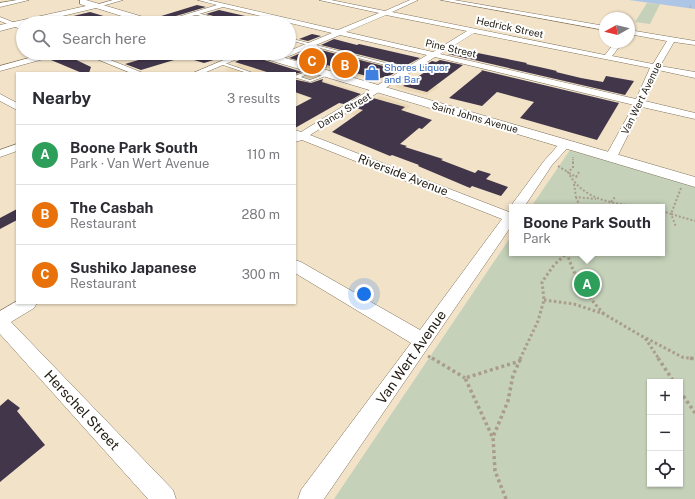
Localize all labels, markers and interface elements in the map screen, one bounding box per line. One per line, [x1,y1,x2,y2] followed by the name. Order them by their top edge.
[599,12,635,48] north arrow
[475,14,545,40] street label: Hedrick Street
[16,16,296,60] search box
[30,27,52,49] icon: search
[62,30,146,47] text: Search here
[424,36,478,60] street label: Pine Street
[299,46,325,76] pin: C
[332,50,358,80] pin: B
[618,60,664,136] street label: Van Wert Avenue
[384,61,449,85] place label: Shores Liquor and Bar
[363,64,381,82] shop icon: Shores Liquor and Bar
[32,88,91,108] text: Nearby
[315,89,373,131] street label: Dancy Street
[227,91,280,106] text: 3 results
[430,99,520,135] street label: Saint Johns Avenue
[70,139,198,156] text: Boone Park South
[40,147,50,162] text: A
[247,147,280,162] text: 110 m
[356,151,450,199] street label: Riverside Avenue
[70,156,209,171] text: Park · Van Wert Avenue
[70,199,153,216] text: The Casbah
[509,204,665,256] popup
[41,207,49,222] text: B
[242,207,280,222] text: 280 m
[523,214,651,231] text: Boone Park South
[70,216,136,231] text: Restaurant
[523,231,551,246] text: Park
[70,259,197,276] text: Sushiko Japanese
[40,267,50,282] text: C
[242,267,280,282] text: 300 m
[574,269,600,299] pin: A
[70,276,136,291] text: Restaurant
[354,284,374,304] your location
[373,307,449,407] street label: Van Wert Avenue
[41,367,123,453] street label: Herschel Street
[647,379,683,487] map controls
[647,379,683,415] button: +
[647,415,683,451] button: −
[647,451,683,487] button: locate

